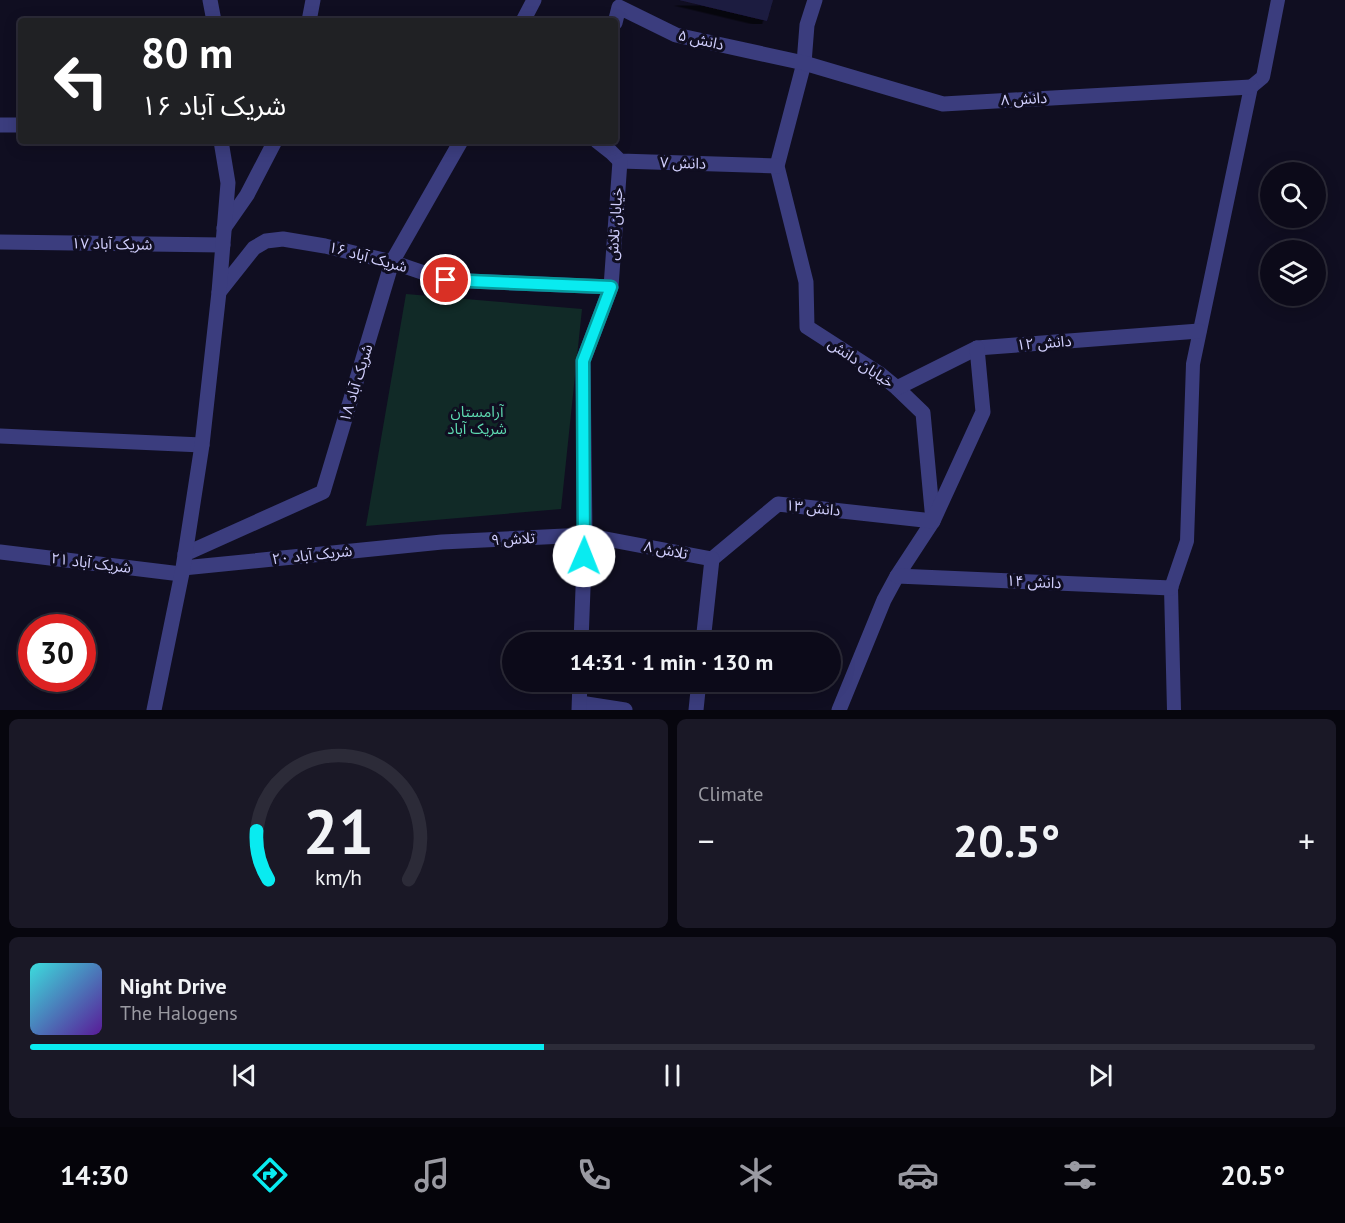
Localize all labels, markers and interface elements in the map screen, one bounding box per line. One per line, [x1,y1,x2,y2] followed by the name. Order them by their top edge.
[141,25,233,80] text: 80 m
[676,25,726,54] street label: دانش ۵
[42,42,120,120] icon: left
[141,88,286,122] text: شریک آباد ۱۶
[1000,88,1048,109] street label: دانش ۸
[659,152,707,173] street label: دانش ۷
[1260,162,1326,306] map controls
[1260,162,1326,228] button: search
[602,187,627,261] street label: خیابان تلاش
[72,233,153,254] street label: شریک آباد ۱۷
[327,237,410,276] street label: شریک آباد ۱۶
[1260,240,1326,306] button: layers
[420,254,471,305] pin
[429,263,462,296] icon: arrive
[1016,331,1072,354] street label: دانش ۱۲
[825,334,898,392] street label: خیابان دانش
[335,341,376,424] street label: شریک آباد ۱۸
[447,402,507,438] park label: آرامستان شریک آباد
[785,495,841,520] street label: دانش ۱۳
[552,524,616,588] position arrow
[490,528,536,549] street label: تلاش ۹
[643,536,690,563] street label: تلاش ۸
[271,541,353,568] street label: شریک آباد ۲۰
[50,548,132,577] street label: شریک آباد ۲۱
[1006,571,1062,592] street label: دانش ۱۴
[18,614,96,692] speed limit sign: 30
[570,648,773,676] text: 14:31 · 1 min · 130 m
[698,781,764,807] text: Climate
[303,790,374,871] text: 21
[953,811,1060,869] text: 20.5°
[698,819,715,862] text: −
[1298,819,1315,862] text: +
[315,864,362,892] text: km/h
[120,972,227,1000] text: Night Drive
[120,1000,238,1026] text: The Halogens
[228,1059,261,1092] icon: previous
[656,1059,689,1092] icon: pause
[1084,1059,1117,1092] icon: next
[249,1154,291,1196] icon: directions
[411,1154,453,1196] icon: music
[573,1154,615,1196] icon: phone
[735,1154,777,1196] icon: climate
[897,1154,939,1196] icon: car
[1059,1154,1101,1196] icon: filters
[60,1158,129,1192] text: 14:30
[1221,1158,1285,1192] text: 20.5°

